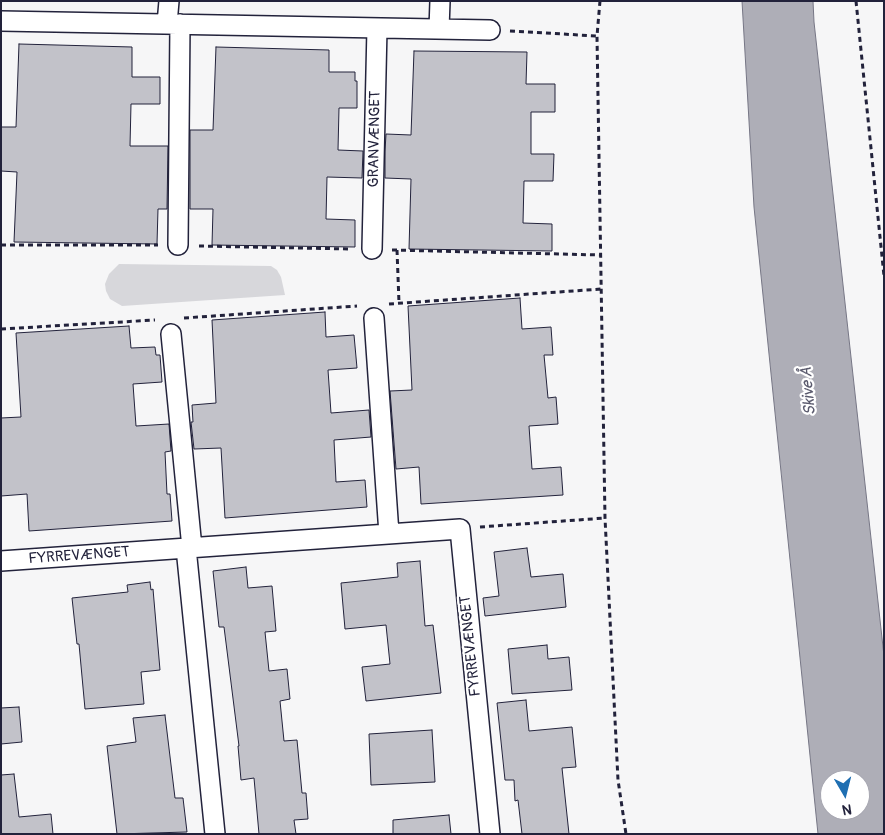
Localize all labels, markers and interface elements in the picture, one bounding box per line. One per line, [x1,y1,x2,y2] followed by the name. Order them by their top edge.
[365,90,385,188] street label: GRANVÆNGET
[797,366,821,416] water label: Skive Å
[28,543,130,569] street label: FYRREVÆNGET
[457,595,485,697] street label: FYRREVÆNGET
[820,770,870,820] north arrow
[841,800,853,818] text: N

